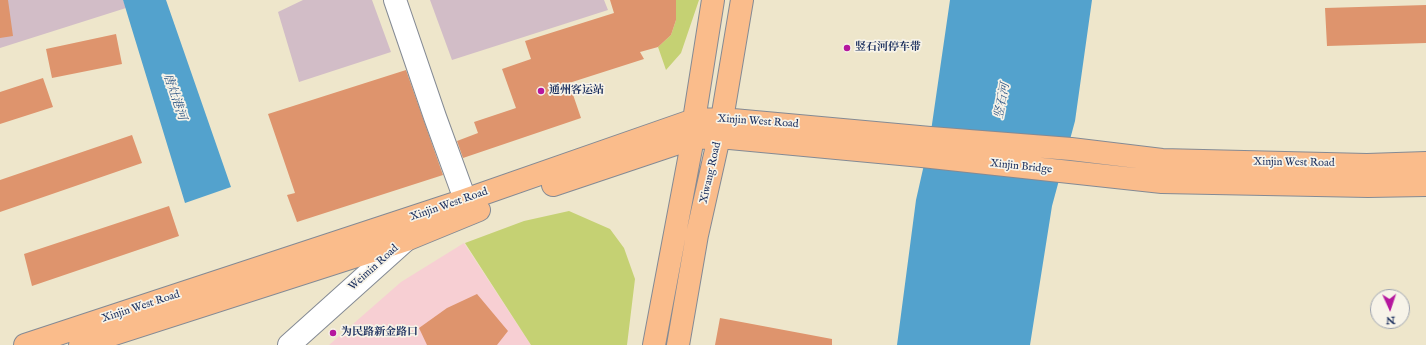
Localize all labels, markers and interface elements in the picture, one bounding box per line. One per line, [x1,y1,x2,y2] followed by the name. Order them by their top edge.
[855,41,921,55] place label: 竖石河停车带
[842,43,852,53] marker: 竖石河停车带
[159,72,189,122] water label: 唐灶港河
[992,82,1014,120] water label: 竖石河
[549,84,604,98] place label: 通州客运站
[536,86,546,96] marker: 通州客运站
[717,113,799,131] street label: Xinjin West Road
[698,141,724,205] street label: Xiwang Road
[1253,156,1335,170] street label: Xinjin West Road
[989,157,1053,177] street label: Xinjin Bridge
[408,186,490,224] street label: Xinjin West Road
[346,242,402,294] street label: Weimin Road
[100,288,182,326] street label: Xinjin West Road
[1370,289,1410,329] north arrow
[1385,313,1396,327] text: N
[341,326,418,340] place label: 为民路新金路口
[328,328,338,338] marker: 为民路新金路口

